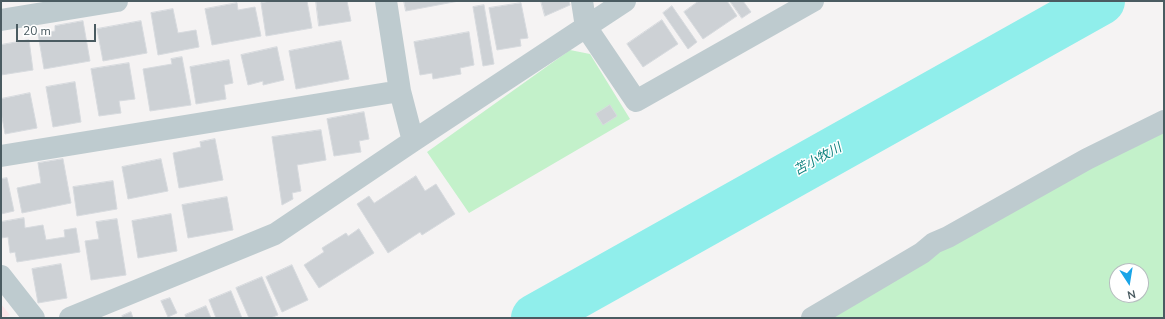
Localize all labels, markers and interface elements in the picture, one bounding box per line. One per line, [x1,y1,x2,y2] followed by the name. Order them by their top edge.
[18,16,98,42] scale bar
[23,23,51,39] text: 20 m
[791,141,845,179] water label: 苫小牧川
[1109,263,1149,303] north arrow
[1126,286,1137,302] text: N

